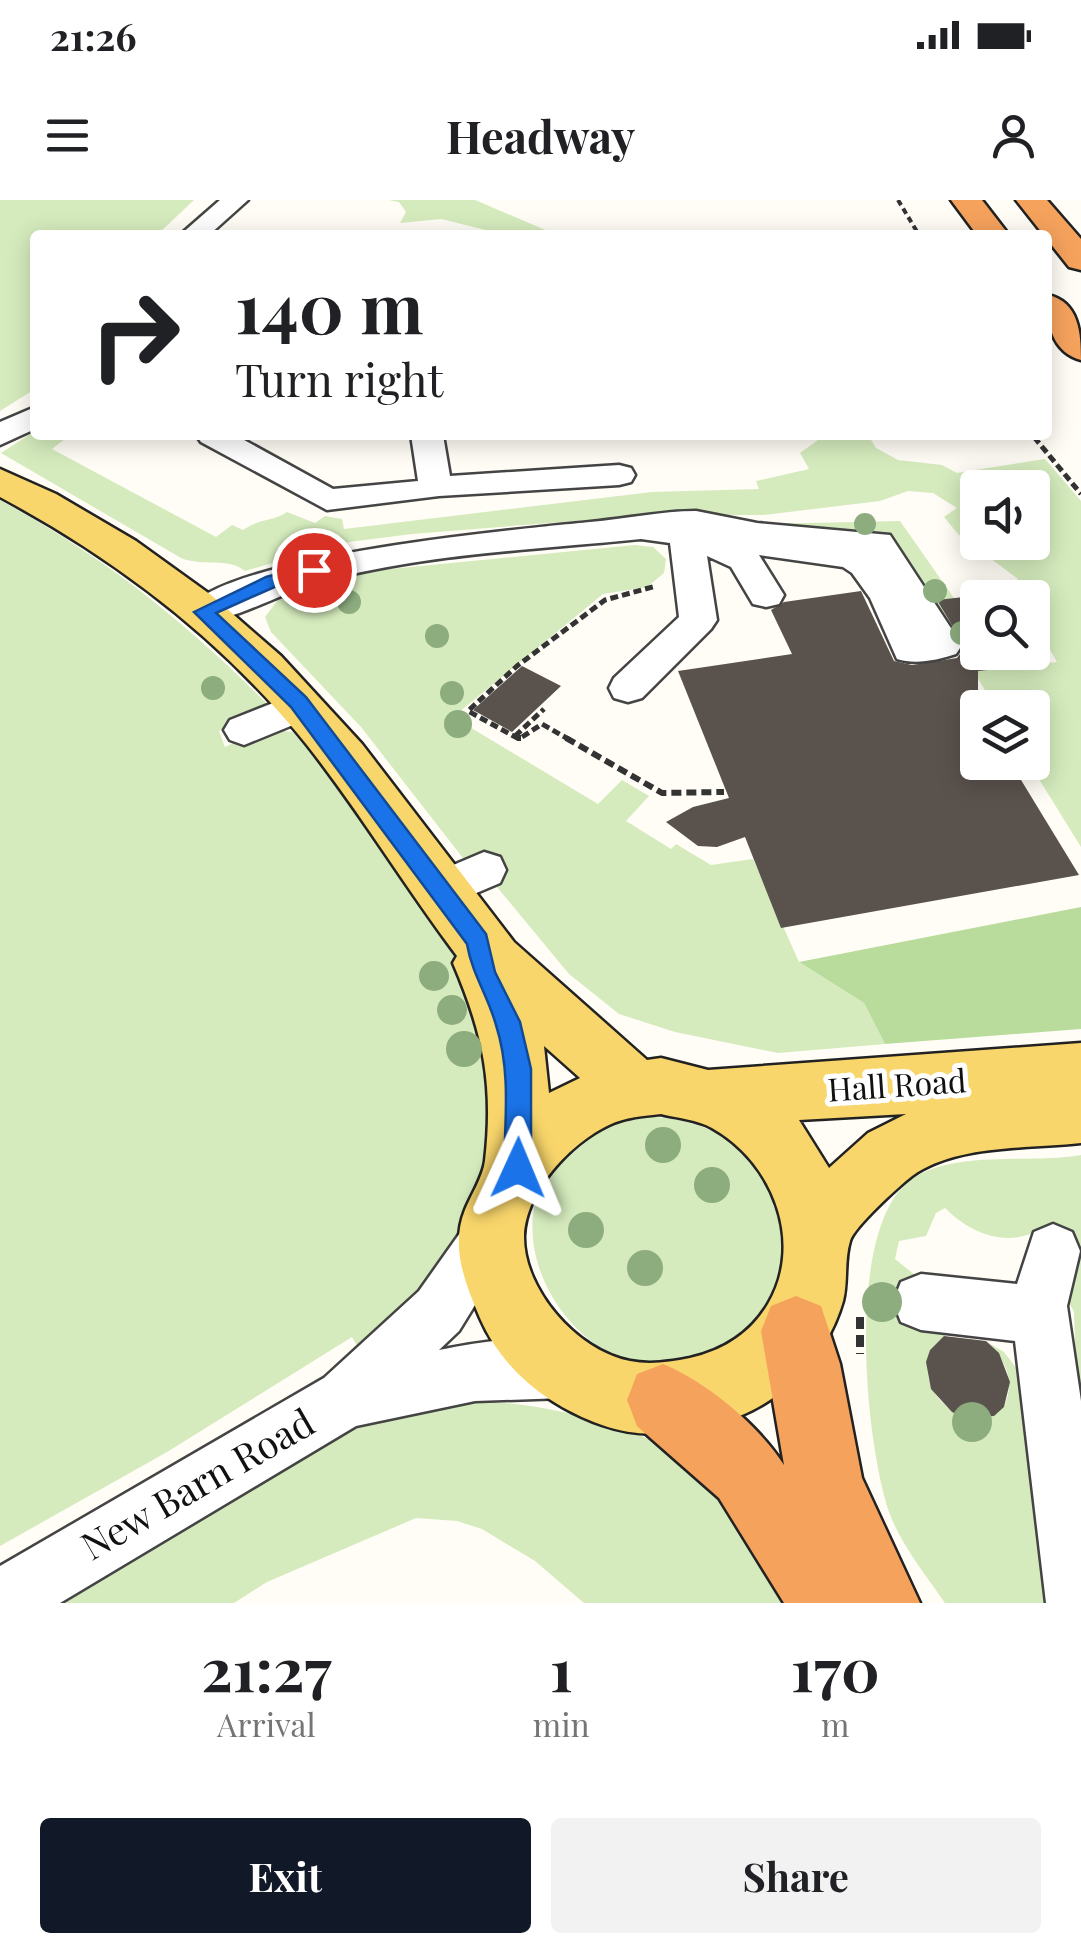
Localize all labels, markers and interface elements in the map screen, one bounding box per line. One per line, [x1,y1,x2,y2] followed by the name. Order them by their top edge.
[50,10,137,61] text: 21:26
[446,105,635,165] text: Headway
[40,108,95,163] icon: menu
[986,108,1041,163] icon: person
[235,258,424,352] text: 140 m
[70,270,200,400] icon: right
[235,348,443,408] text: Turn right
[960,470,1050,780] map controls
[960,470,1050,560] button: sound
[272,528,357,613] pin
[287,543,342,598] icon: arrive
[960,580,1050,670] button: search
[960,690,1050,780] button: layers
[826,1057,968,1110] street label: Hall Road
[466,1116,570,1220] position arrow
[71,1395,323,1570] street label: New Barn Road
[201,1627,332,1707] text: 21:27
[550,1627,573,1707] text: 1
[791,1627,880,1707] text: 170
[217,1702,316,1745] text: Arrival
[533,1702,590,1745] text: min
[821,1702,850,1745] text: m
[40,1818,531,1933] button: Exit
[551,1818,1041,1933] button: Share

